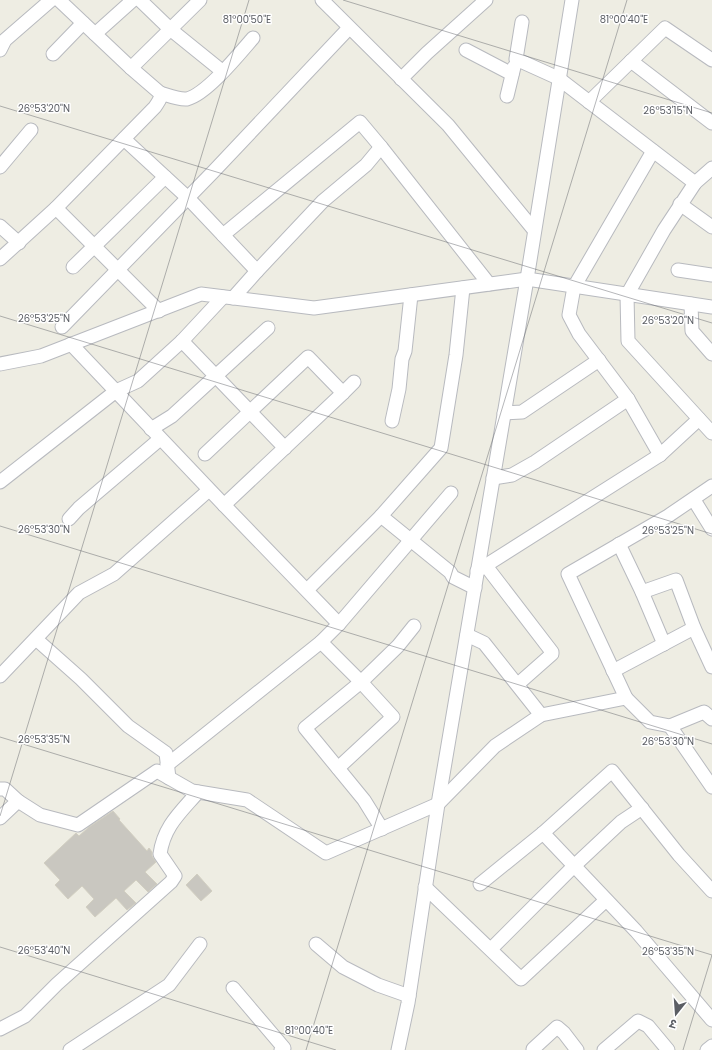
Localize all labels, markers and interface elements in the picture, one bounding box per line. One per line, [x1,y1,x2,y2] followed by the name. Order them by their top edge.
[223,12,271,27] text: 81°00'50"E
[600,12,648,27] text: 81°00'40"E
[18,101,70,116] text: 26°53'20"N
[643,103,693,118] text: 26°53'15"N
[18,311,70,326] text: 26°53'25"N
[642,313,694,328] text: 26°53'20"N
[18,522,70,537] text: 26°53'30"N
[642,523,694,538] text: 26°53'25"N
[18,732,70,747] text: 26°53'35"N
[642,734,694,749] text: 26°53'30"N
[18,943,70,958] text: 26°53'40"N
[642,944,694,959] text: 26°53'35"N
[656,994,696,1034] north arrow
[667,1015,679,1032] text: उ
[285,1023,333,1038] text: 81°00'40"E

